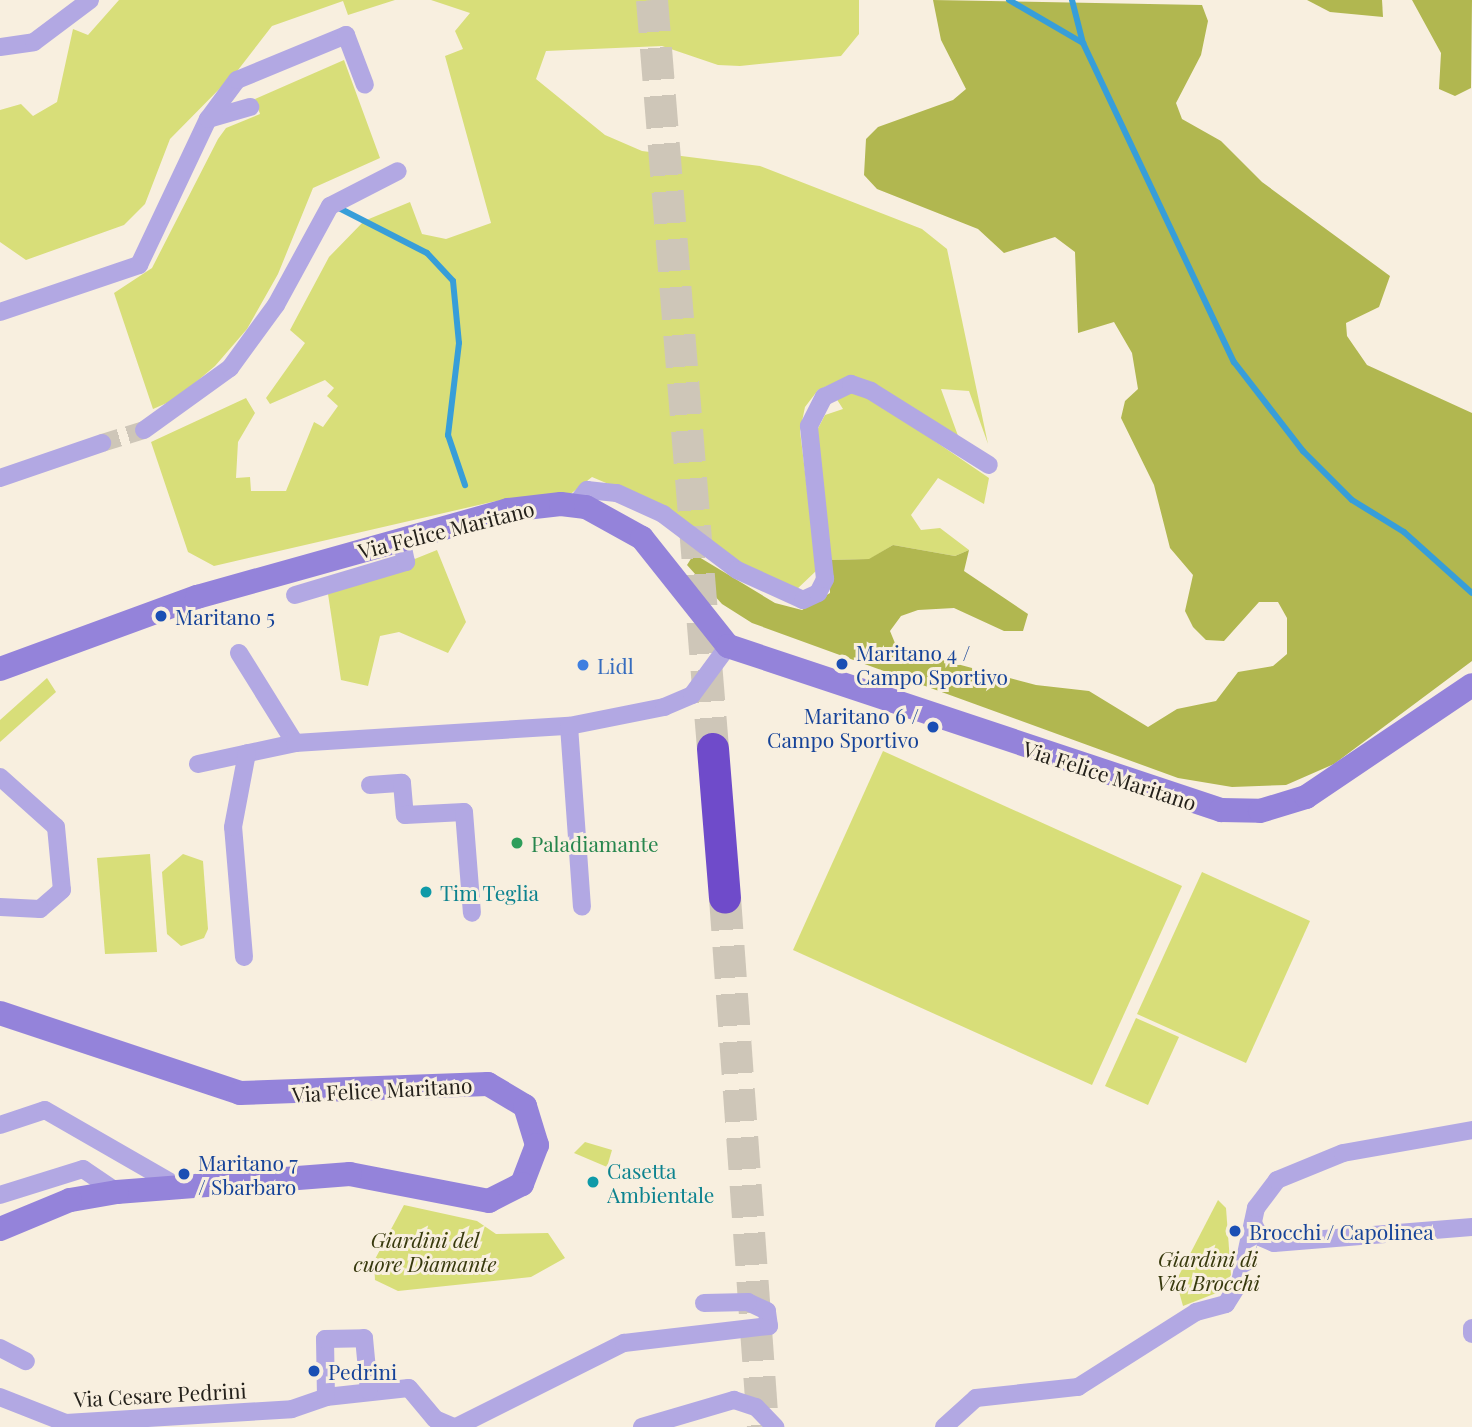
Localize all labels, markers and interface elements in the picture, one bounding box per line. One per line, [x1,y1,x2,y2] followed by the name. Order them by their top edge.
[355,495,537,563] street label: Via Felice Maritano
[175,603,275,629] place label: Maritano 5
[153,608,169,624] marker: Maritano 5
[856,639,1008,689] place label: Maritano 4 / Campo Sportivo
[597,652,634,678] place label: Lidl
[834,656,850,672] marker: Maritano 4 / Campo Sportivo
[575,657,591,673] marker: Lidl
[767,702,919,752] place label: Maritano 6 / Campo Sportivo
[925,719,941,735] marker: Maritano 6 / Campo Sportivo
[1020,735,1200,815] street label: Via Felice Maritano
[531,830,659,856] place label: Paladiamante
[509,835,525,851] marker: Paladiamante
[440,879,540,905] place label: Tim Teglia
[418,884,434,900] marker: Tim Teglia
[291,1072,473,1106] street label: Via Felice Maritano
[198,1149,298,1199] place label: Maritano 7 / Sbarbaro
[607,1157,714,1207] place label: Casetta Ambientale
[176,1166,192,1182] marker: Maritano 7 / Sbarbaro
[585,1174,601,1190] marker: Casetta Ambientale
[1249,1218,1434,1244] place label: Brocchi / Capolinea
[1227,1223,1243,1239] marker: Brocchi / Capolinea
[354,1226,496,1276] park label: Giardini del cuore Diamante
[1156,1245,1260,1295] park label: Giardini di Via Brocchi
[328,1358,397,1384] place label: Pedrini
[306,1363,322,1379] marker: Pedrini
[73,1377,247,1411] street label: Via Cesare Pedrini

